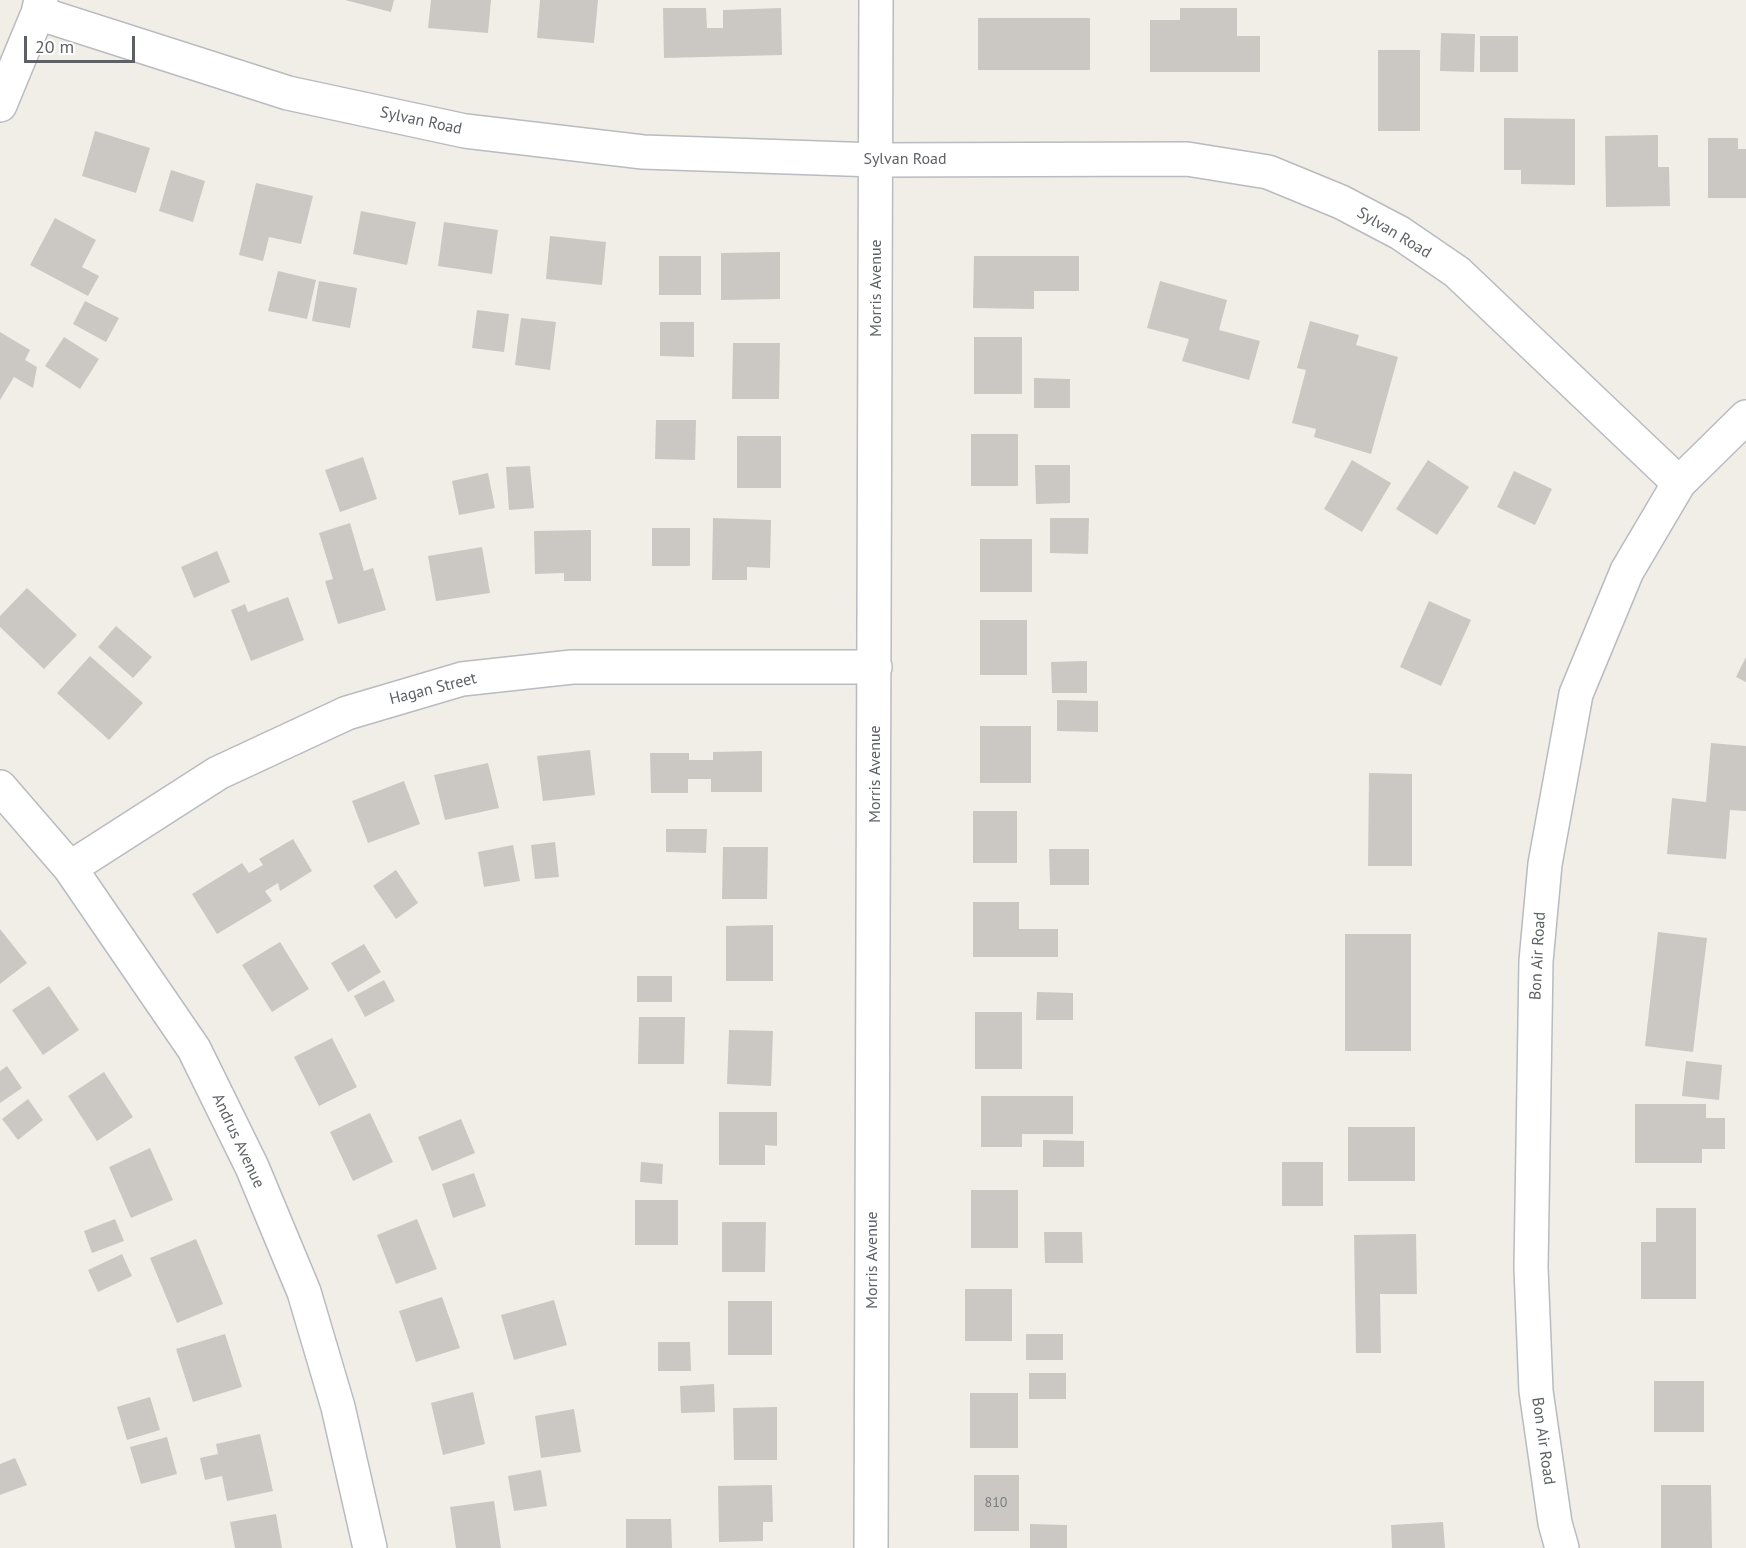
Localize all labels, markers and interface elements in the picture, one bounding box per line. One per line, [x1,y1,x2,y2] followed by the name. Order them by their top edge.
[27,24,138,62] scale bar
[35,35,74,58] text: 20 m
[378,103,464,139] street label: Sylvan Road
[863,149,947,169] street label: Sylvan Road
[1353,203,1435,263] street label: Sylvan Road
[866,239,886,337] street label: Morris Avenue
[387,669,479,709] street label: Hagan Street
[865,725,885,823] street label: Morris Avenue
[1526,911,1550,1001] street label: Bon Air Road
[208,1091,268,1191] street label: Andrus Avenue
[862,1211,882,1309] street label: Morris Avenue
[1527,1396,1559,1486] street label: Bon Air Road
[985,1495,1007,1511] house number: 810

